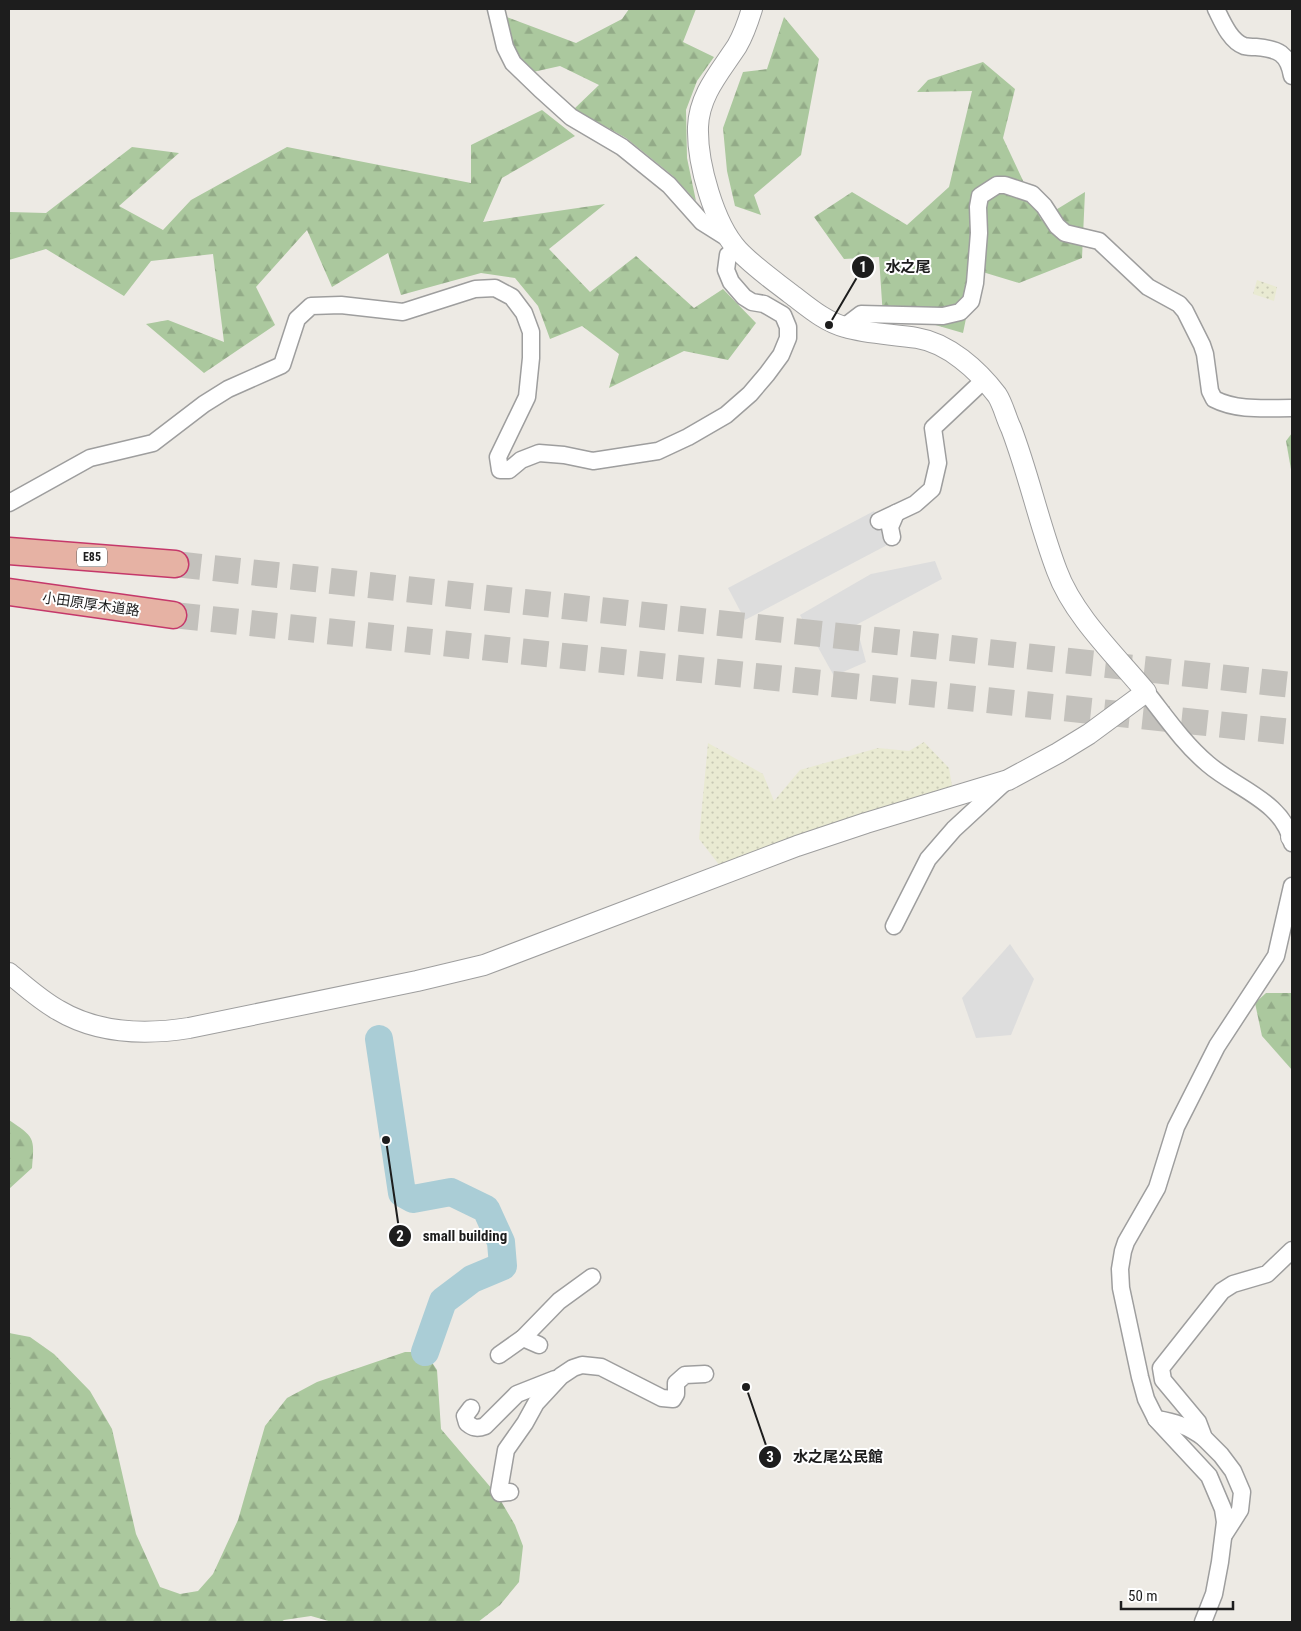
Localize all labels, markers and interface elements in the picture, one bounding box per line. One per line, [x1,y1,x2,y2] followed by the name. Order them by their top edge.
[850,252,940,282] callout: 水之尾
[859,258,867,276] text: 1
[885,258,931,276] text: 水之尾
[77,548,107,566] road number: E85
[41,589,141,619] street label: 小田原厚木道路
[388,1221,517,1251] callout: small building
[396,1227,404,1245] text: 2
[423,1227,507,1245] text: small building
[758,1442,893,1472] callout: 水之尾公民館
[766,1448,774,1466] text: 3
[793,1448,883,1466] text: 水之尾公民館
[1121,1578,1234,1610] scale bar
[1128,1587,1158,1605] text: 50 m

